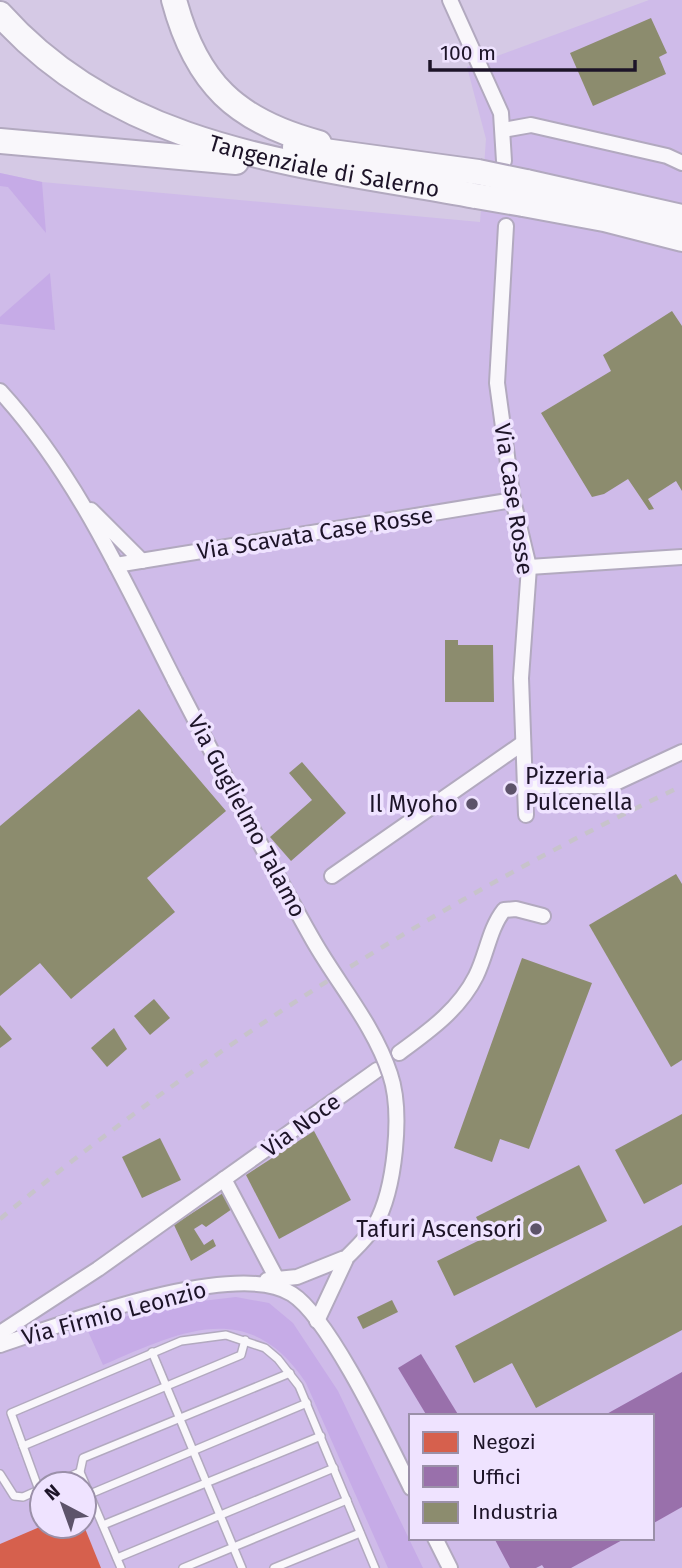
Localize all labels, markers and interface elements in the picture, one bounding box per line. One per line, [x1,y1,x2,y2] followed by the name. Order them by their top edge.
[430,28,635,72] scale bar
[440,40,496,66] text: 100 m
[205,129,442,203] street label: Tangenziale di Salerno
[488,421,540,577] street label: Via Case Rosse
[195,501,435,565] street label: Via Scavata Case Rosse
[182,710,312,922] street label: Via Guglielmo Talamo
[525,762,633,816] place label: Pizzeria Pulcenella
[503,781,519,797] marker: Pizzeria Pulcenella
[369,790,458,818] place label: Il Myoho
[464,796,480,812] marker: Il Myoho
[256,1087,346,1163] street label: Via Noce
[356,1215,522,1243] place label: Tafuri Ascensori
[528,1221,544,1237] marker: Tafuri Ascensori
[19,1275,209,1351] street label: Via Firmio Leonzio
[409,1414,654,1540] legend
[472,1429,536,1455] text: Negozi
[472,1464,521,1490] text: Uffici
[28,1470,98,1540] north arrow
[40,1480,64,1505] text: N
[472,1499,558,1525] text: Industria

